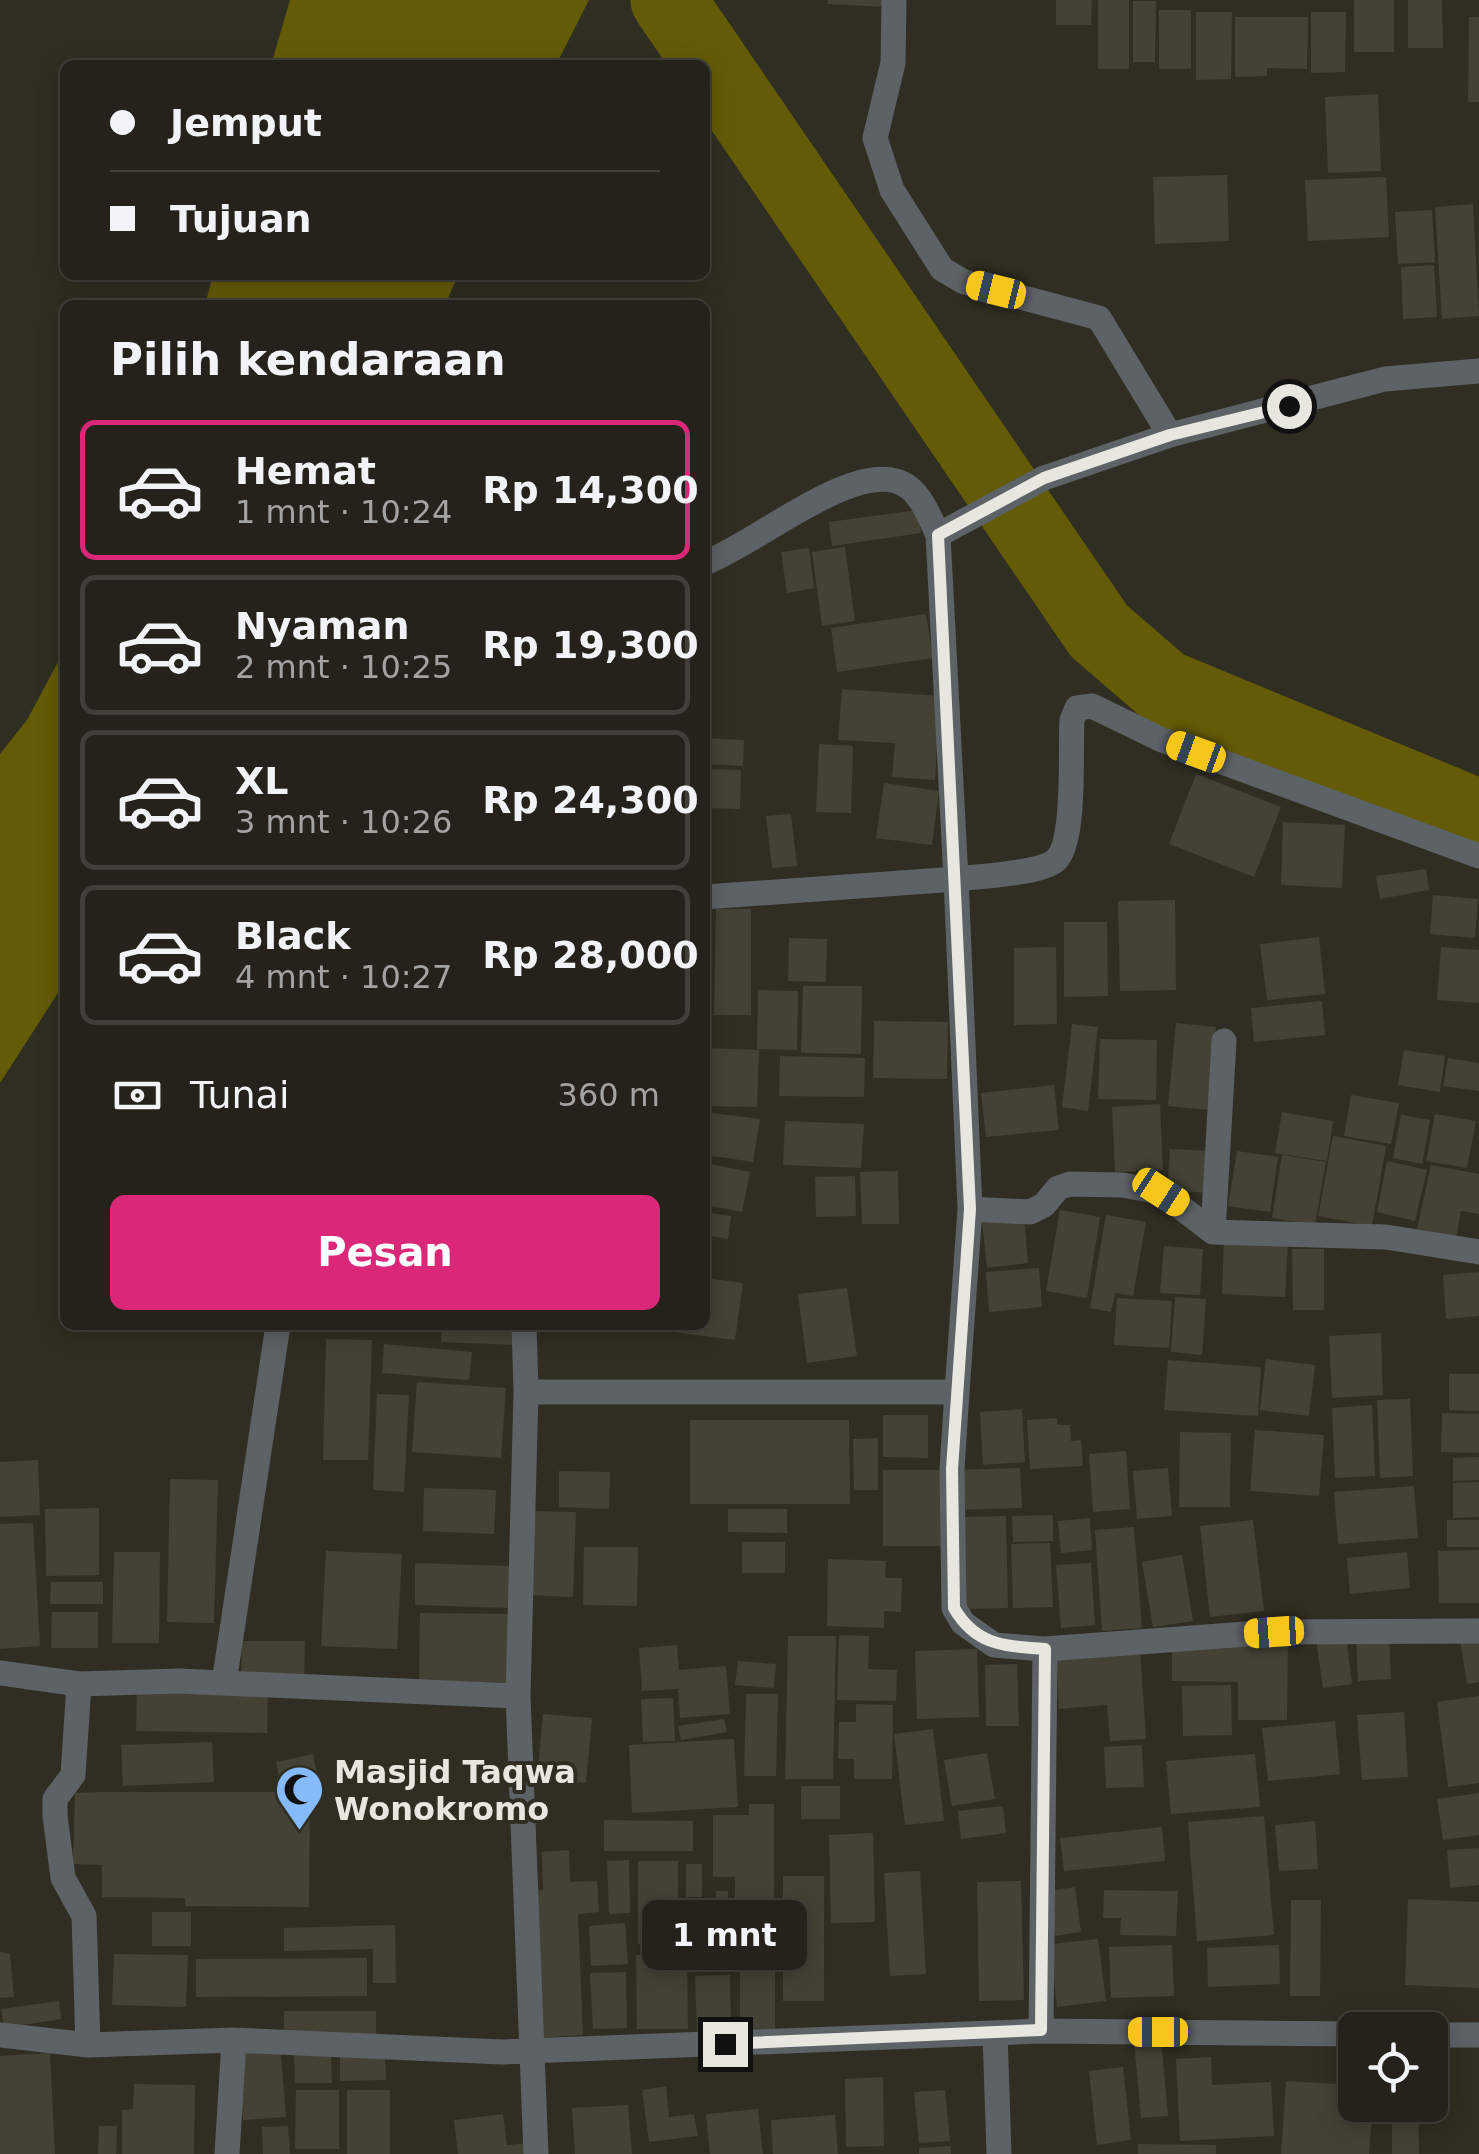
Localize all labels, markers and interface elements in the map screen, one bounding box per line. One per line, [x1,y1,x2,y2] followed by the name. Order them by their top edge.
[170,101,322,145] text: Jemput
[170,197,312,241] text: Tujuan
[963,268,1029,312] car
[110,333,506,386] text: Pilih kendaraan
[1267,384,1312,429] route start
[115,445,205,535] icon: car
[235,449,376,493] text: Hemat
[482,468,699,512] text: Rp 14,300
[235,493,452,531] text: 1 mnt · 10:24
[115,600,205,690] icon: car
[235,604,410,648] text: Nyaman
[482,623,699,667] text: Rp 19,300
[235,648,452,686] text: 2 mnt · 10:25
[1163,728,1229,776] car
[115,755,205,845] icon: car
[235,759,289,803] text: XL
[482,778,699,822] text: Rp 24,300
[235,803,452,841] text: 3 mnt · 10:26
[115,910,205,1000] icon: car
[235,914,350,958] text: Black
[482,933,699,977] text: Rp 28,000
[235,958,452,996] text: 4 mnt · 10:27
[110,1068,165,1123] icon: cash
[190,1073,289,1117] text: Tunai
[558,1076,660,1114] text: 360 m
[1128,1163,1194,1221] car
[110,1195,660,1310] button: Pesan
[1243,1615,1305,1649] car
[334,1753,576,1828] place label: Masjid Taqwa Wonokromo
[273,1764,325,1832] mosque icon: Masjid Taqwa Wonokromo
[642,1899,808,1969] callout: 1 mnt
[672,1916,777,1954] text: 1 mnt
[1338,2012,1448,2122] map controls
[1338,2012,1448,2122] button: locate
[1128,2017,1188,2047] car
[703,2022,748,2067] route end

